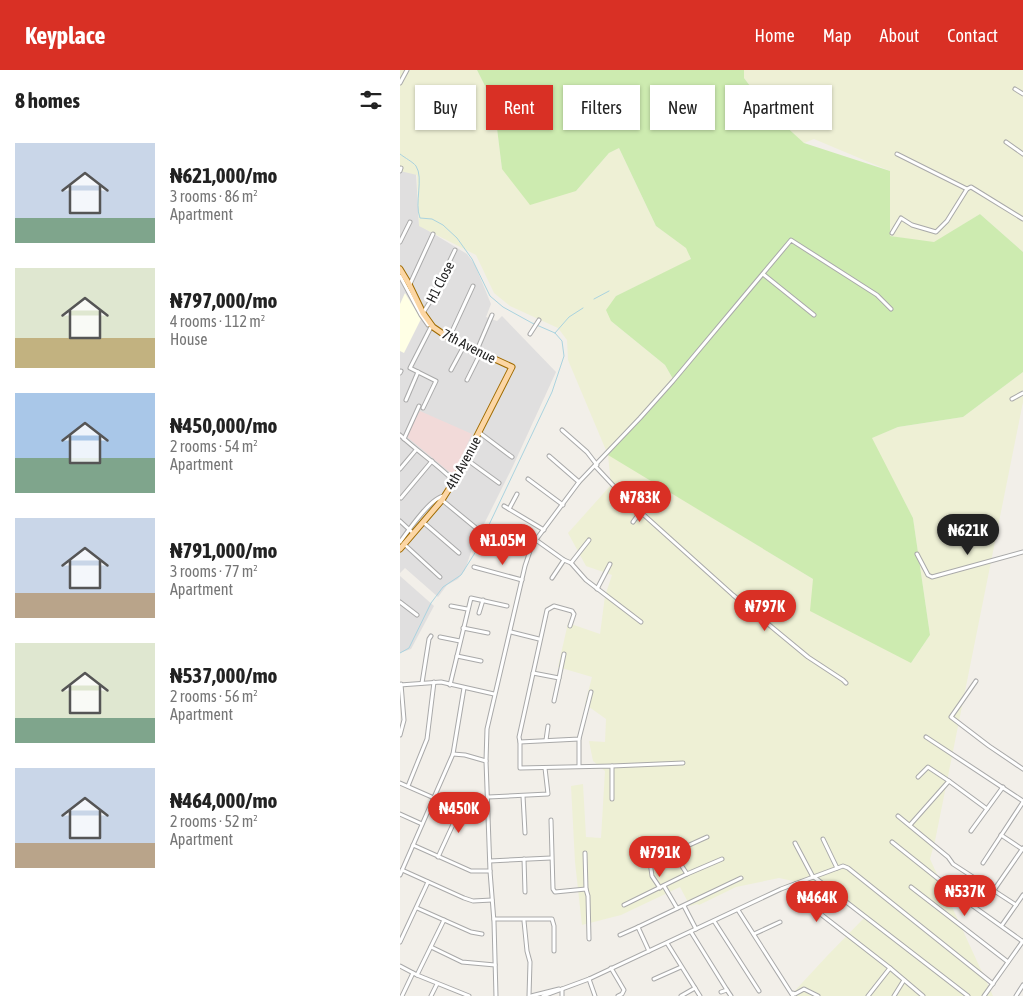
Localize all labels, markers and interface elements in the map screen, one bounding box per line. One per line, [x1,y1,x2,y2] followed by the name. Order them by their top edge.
[25,22,106,49] text: Keyplace
[755,25,795,46] text: Home
[823,25,852,46] text: Map
[880,25,919,46] text: About
[947,25,998,46] text: Contact
[415,85,476,130] chip: Buy
[486,85,553,130] chip: Rent
[563,85,640,130] chip: Filters
[650,85,715,130] chip: New
[725,85,832,130] chip: Apartment
[357,86,385,114] icon: filters
[15,88,80,112] text: 8 homes
[55,163,115,223] icon: home
[170,163,277,187] text: ₦621,000/mo
[170,187,258,205] text: 3 rooms · 86 m²
[170,205,233,223] text: Apartment
[423,259,457,305] street label: H1 Close
[55,288,115,348] icon: home
[170,288,277,312] text: ₦797,000/mo
[170,312,265,330] text: 4 rooms · 112 m²
[439,326,499,366] street label: 7th Avenue
[170,330,207,348] text: House
[55,413,115,473] icon: home
[170,413,277,437] text: ₦450,000/mo
[442,434,484,492] street label: 4th Avenue
[170,437,258,455] text: 2 rooms · 54 m²
[170,455,233,473] text: Apartment
[605,480,675,523] pin: ₦783K
[620,488,660,506] text: ₦783K
[933,514,1003,556] pin: ₦621K
[948,521,988,539] text: ₦621K
[462,524,544,566] pin: ₦1.05M
[480,531,526,549] text: ₦1.05M
[55,538,115,598] icon: home
[170,538,277,562] text: ₦791,000/mo
[170,562,258,580] text: 3 rooms · 77 m²
[170,580,233,598] text: Apartment
[730,590,800,632] pin: ₦797K
[745,597,785,615] text: ₦797K
[55,663,115,723] icon: home
[170,663,277,687] text: ₦537,000/mo
[170,687,258,705] text: 2 rooms · 56 m²
[170,705,233,723] text: Apartment
[55,788,115,848] icon: home
[170,788,277,812] text: ₦464,000/mo
[424,792,494,834] pin: ₦450K
[439,799,479,817] text: ₦450K
[170,812,258,830] text: 2 rooms · 52 m²
[170,830,233,848] text: Apartment
[625,836,695,878] pin: ₦791K
[640,843,680,861] text: ₦791K
[930,874,1000,917] pin: ₦537K
[782,880,852,923] pin: ₦464K
[945,882,985,900] text: ₦537K
[797,888,837,906] text: ₦464K

